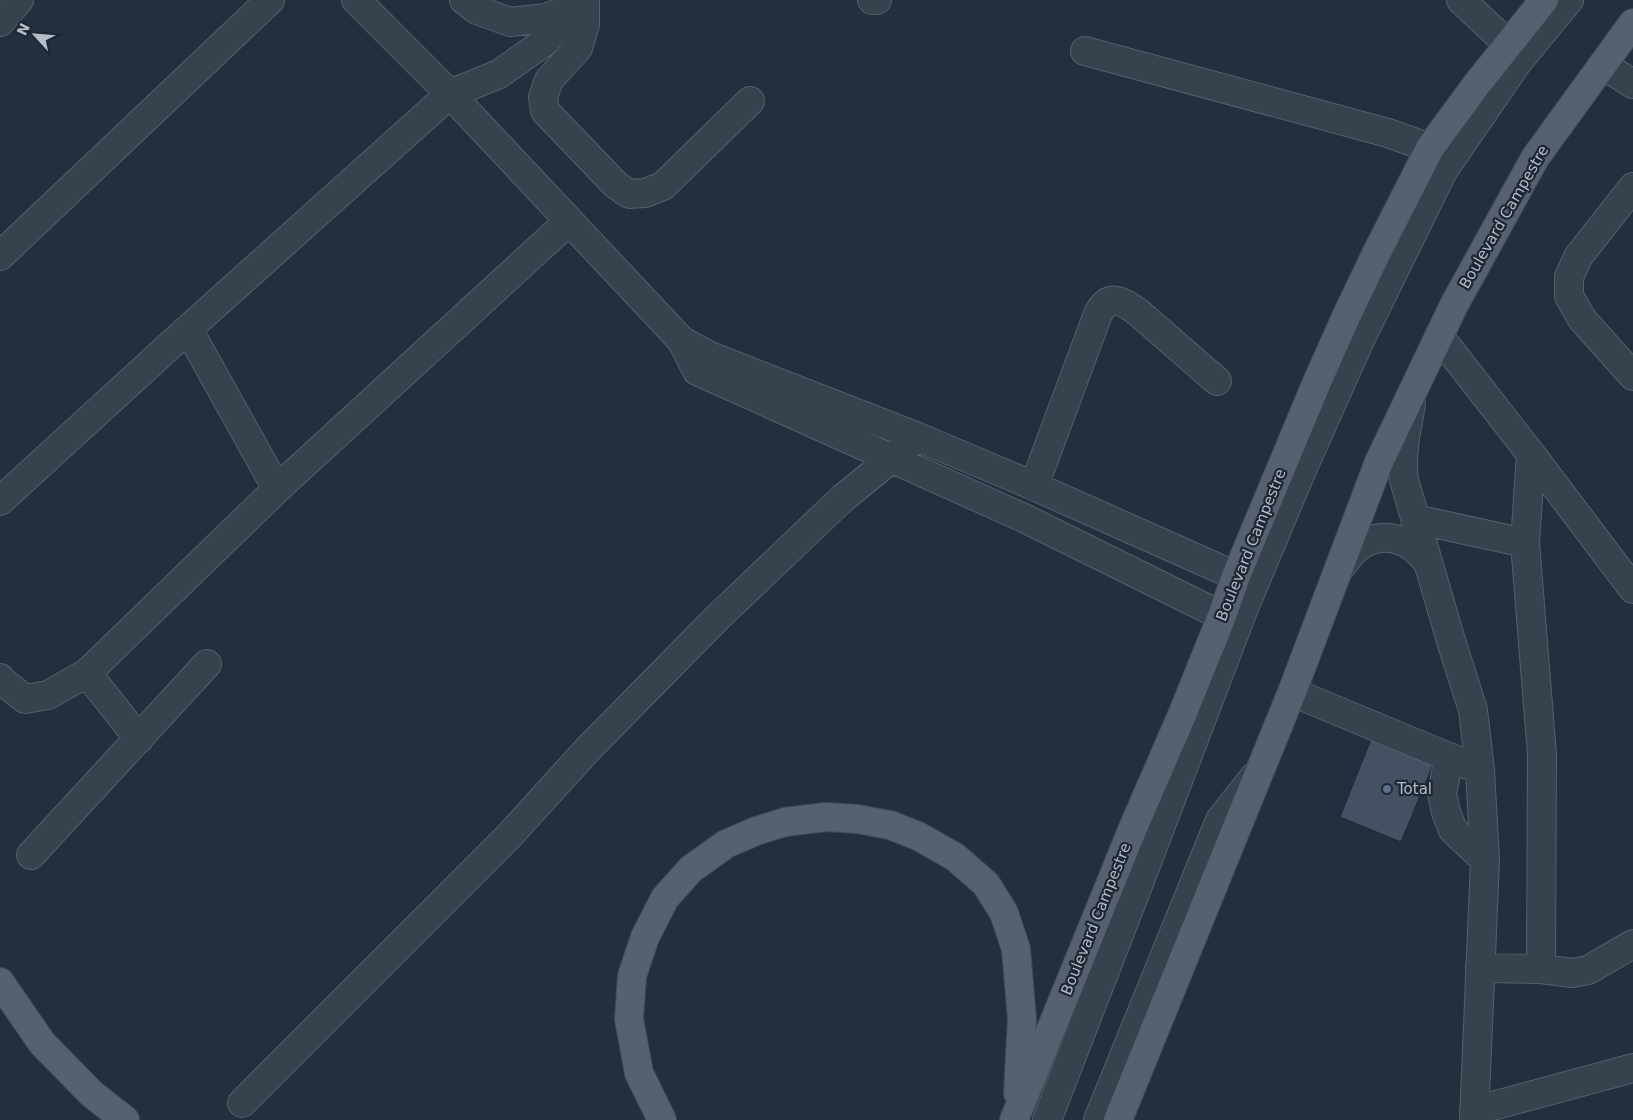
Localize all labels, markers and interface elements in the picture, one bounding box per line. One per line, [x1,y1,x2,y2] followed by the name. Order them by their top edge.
[10,10,60,60] north arrow
[14,21,33,38] text: N
[1456,142,1552,292] street label: Boulevard Campestre
[1212,466,1290,624] street label: Boulevard Campestre
[1396,780,1432,798] place label: Total
[1381,783,1393,795] marker: Total
[1057,840,1135,998] street label: Boulevard Campestre

